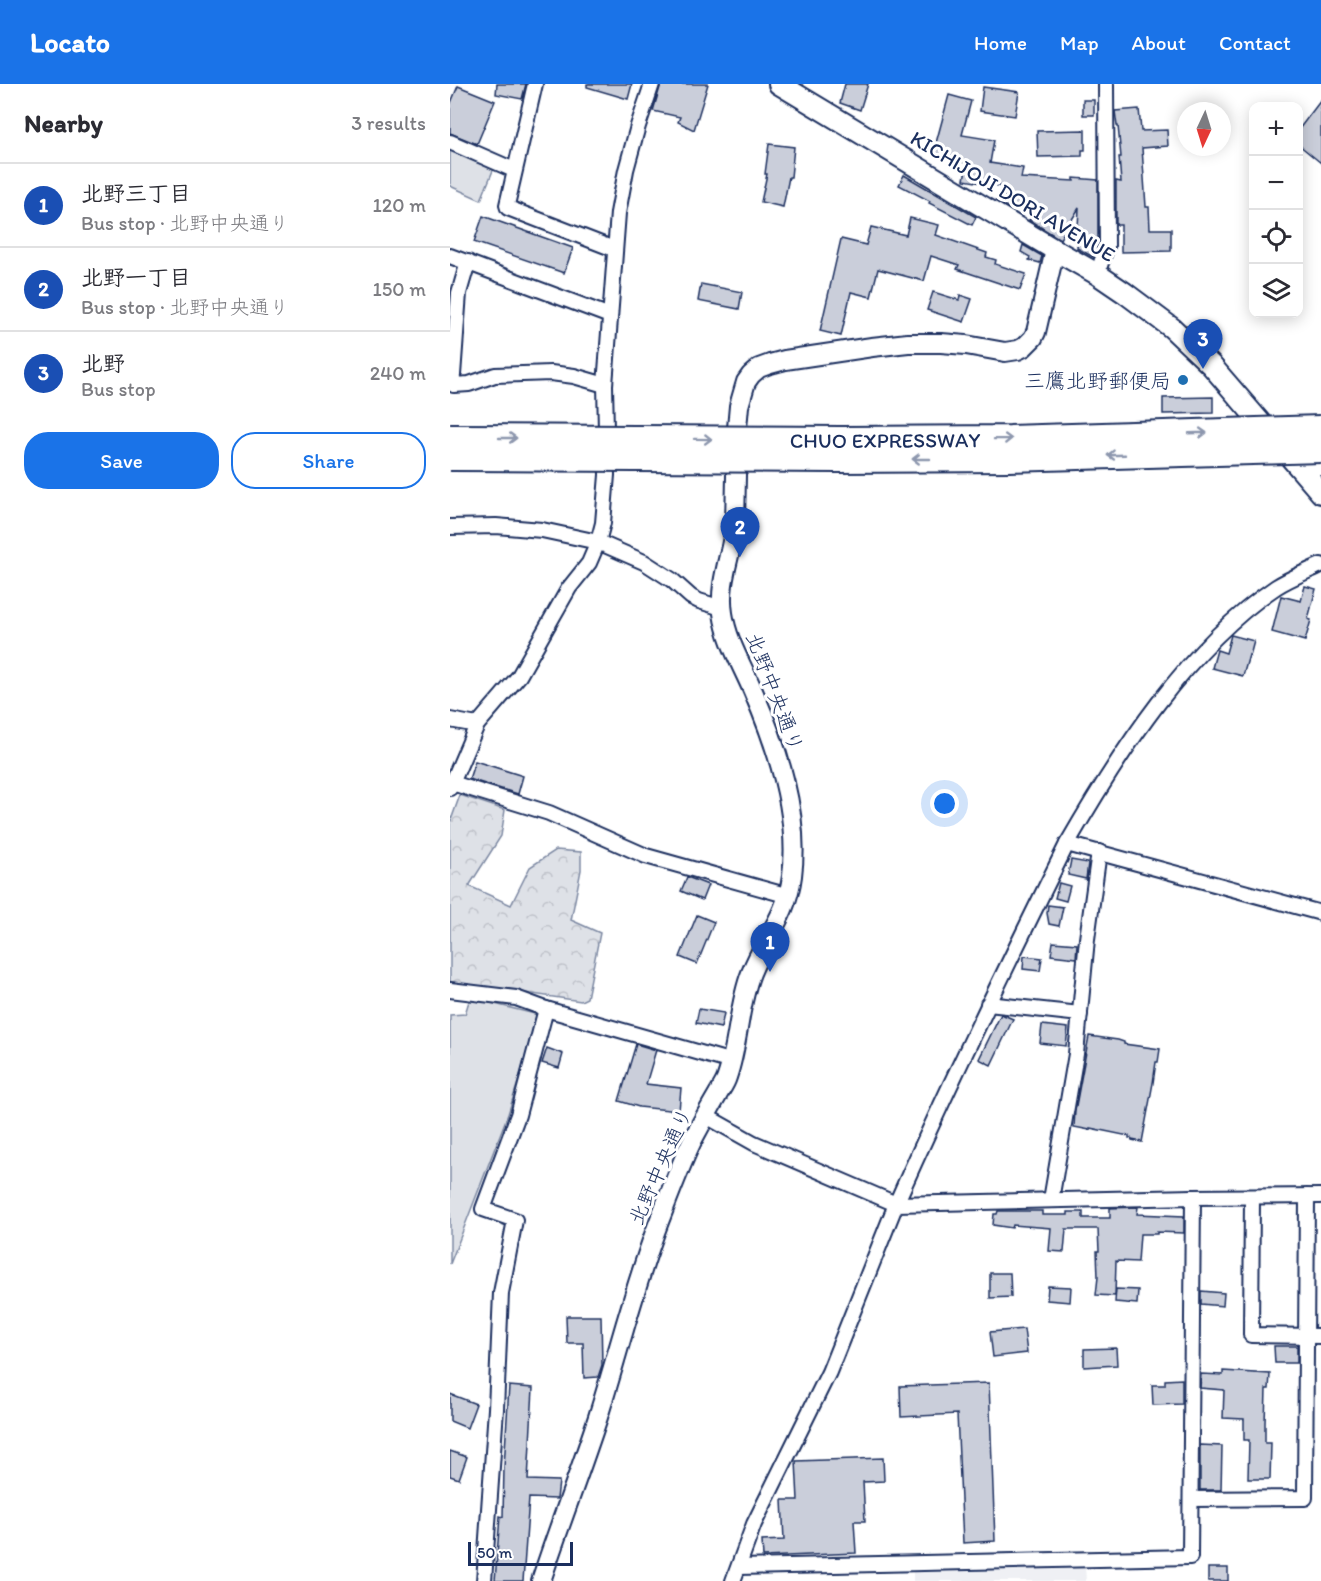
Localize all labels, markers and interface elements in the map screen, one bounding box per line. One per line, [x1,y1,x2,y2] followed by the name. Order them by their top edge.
[30,25,110,59] text: Locato
[974,30,1027,55] text: Home
[1060,30,1099,55] text: Map
[1132,30,1186,55] text: About
[1219,30,1291,55] text: Contact
[1177,102,1231,156] north arrow
[1249,102,1303,318] map controls
[1249,102,1303,156] button: +
[24,107,103,139] text: Nearby
[351,111,426,135] text: 3 results
[906,125,1120,267] street label: KICHIJOJI DORI AVENUE
[1249,156,1303,210] button: −
[81,180,191,207] text: 北野三丁目
[39,193,48,217] text: 1
[373,193,426,217] text: 120 m
[1249,210,1303,264] button: locate
[81,211,289,235] text: Bus stop · 北野中央通り
[81,264,191,291] text: 北野一丁目
[1249,264,1303,318] button: layers
[38,277,49,301] text: 2
[373,277,426,301] text: 150 m
[81,295,289,319] text: Bus stop · 北野中央通り
[1184,320,1222,369] pin: 3
[81,350,125,377] text: 北野
[38,361,49,385] text: 3
[370,361,426,385] text: 240 m
[1024,368,1171,393] place label: 三鷹北野郵便局
[1176,373,1190,387] marker: 三鷹北野郵便局
[81,377,156,401] text: Bus stop
[790,427,980,453] street label: CHUO EXPRESSWAY
[1188,428,1208,439] one-way arrow
[24,432,219,489] button: Save
[231,432,426,489] button: Share
[498,432,518,444] one-way arrow
[693,433,713,445] one-way arrow
[993,433,1013,445] one-way arrow
[1106,450,1126,461] one-way arrow
[911,453,931,465] one-way arrow
[720,508,760,557] pin: 2
[741,629,809,755] street label: 北野中央通り
[930,789,959,818] your location
[750,922,790,972] pin: 1
[623,1103,697,1229] street label: 北野中央通り
[468,1539,573,1566] scale bar
[477,1543,512,1562] text: 50 m

